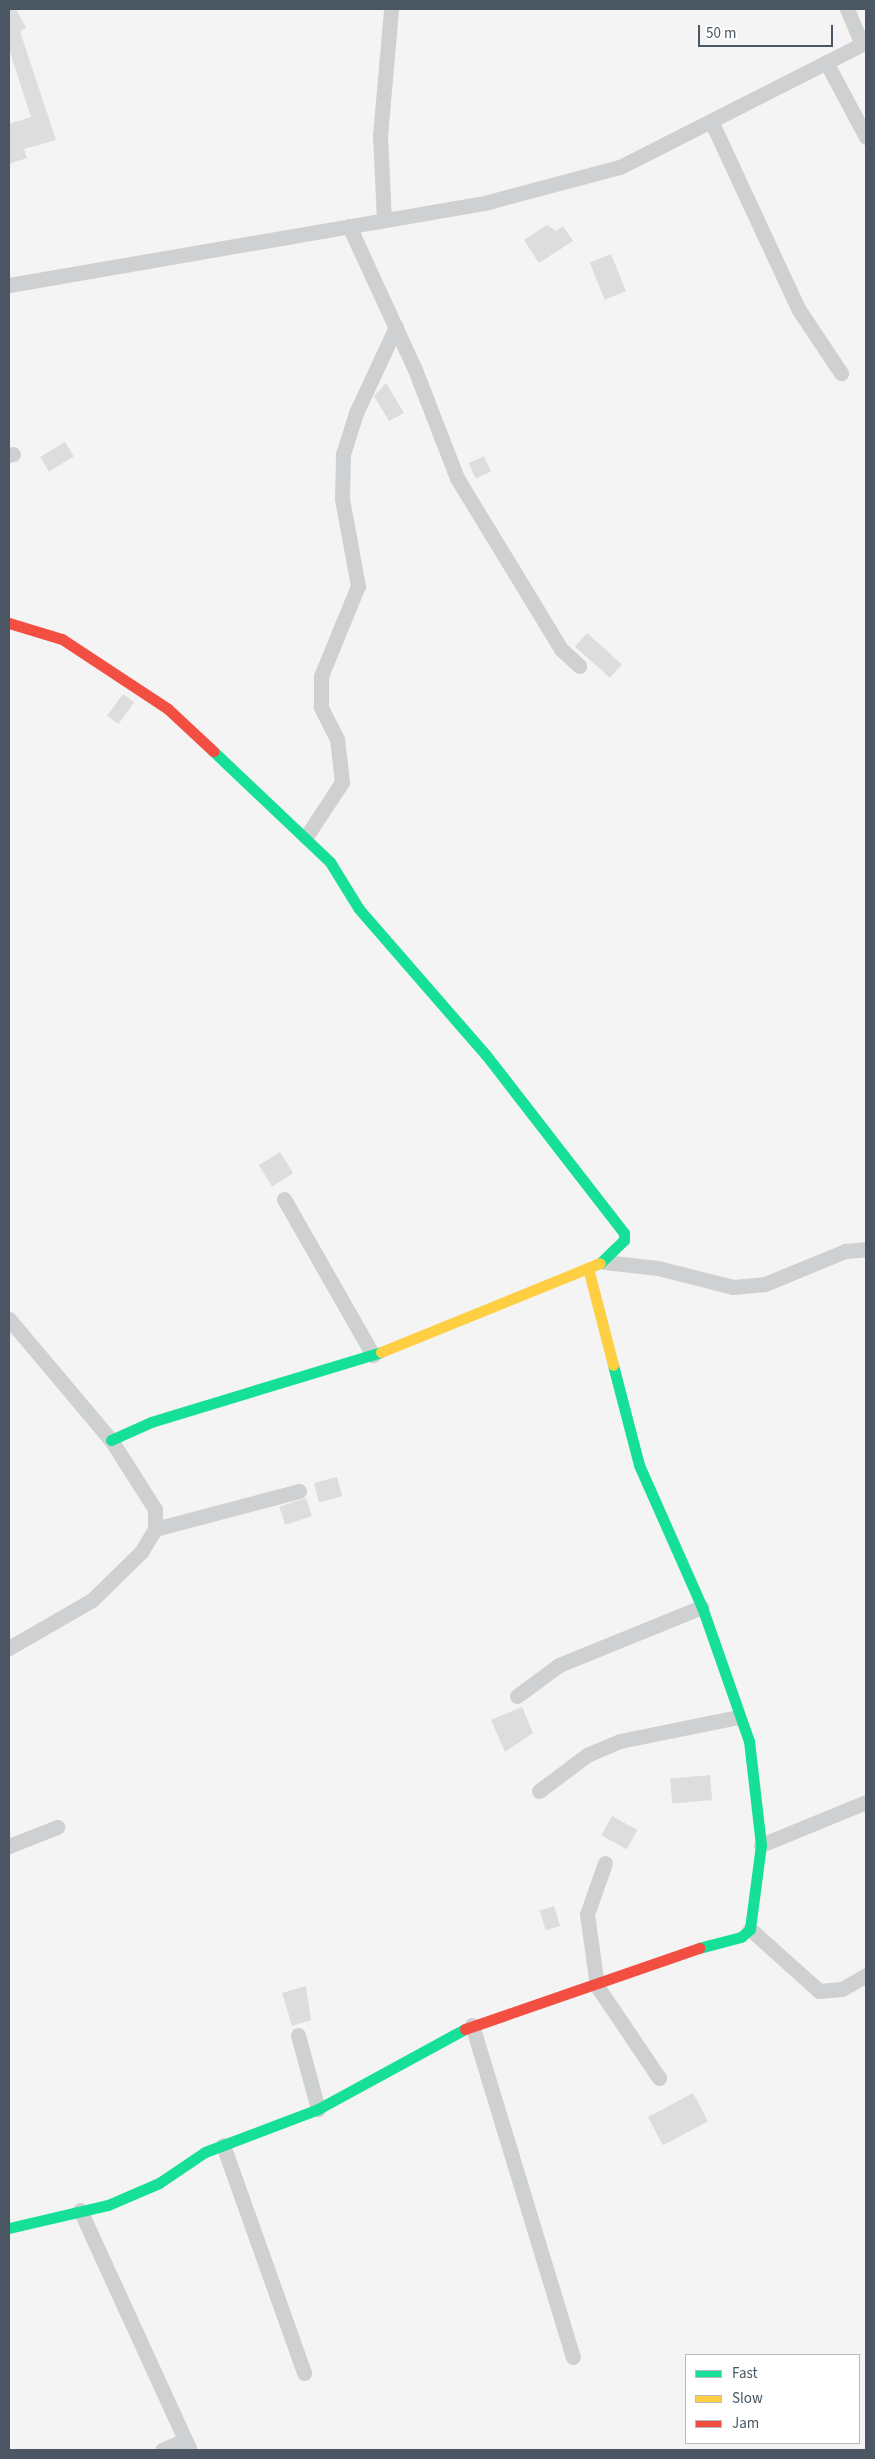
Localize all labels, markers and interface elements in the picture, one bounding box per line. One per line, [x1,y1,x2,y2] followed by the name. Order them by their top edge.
[700,15,835,47] scale bar
[706,23,736,44] text: 50 m
[685,2354,860,2444] legend
[732,2363,758,2384] text: Fast
[732,2388,763,2409] text: Slow
[732,2413,759,2434] text: Jam

